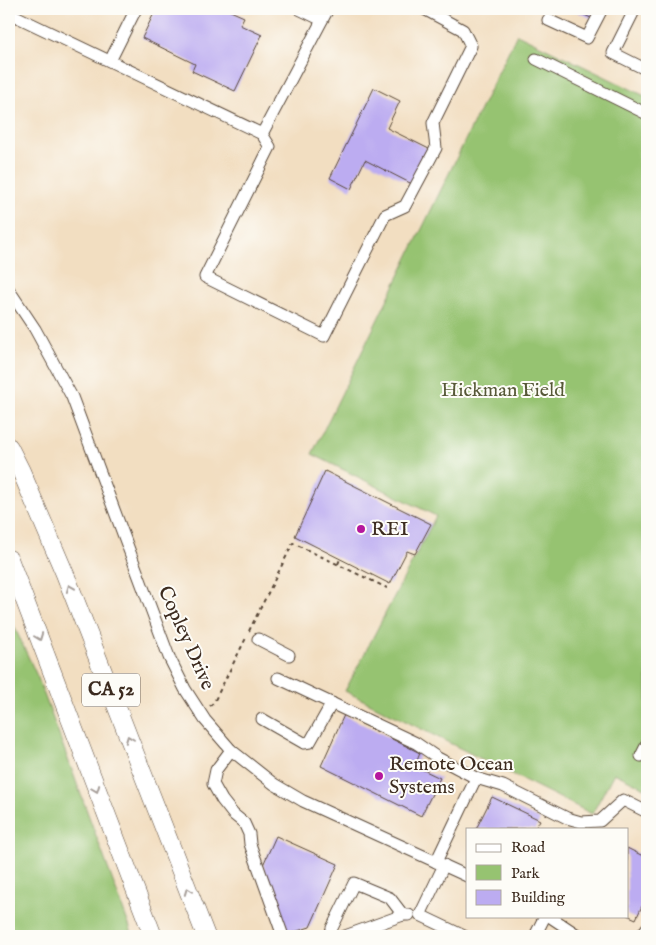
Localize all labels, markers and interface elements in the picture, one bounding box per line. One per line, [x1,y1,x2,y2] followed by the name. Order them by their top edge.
[441,378,565,403] park label: Hickman Field
[371,517,409,542] place label: REI
[355,523,367,535] marker: REI
[152,582,220,694] street label: Copley Drive
[66,584,76,593] one-way arrow
[33,632,43,641] one-way arrow
[82,674,140,706] road number: CA 52
[125,736,135,744] one-way arrow
[389,752,514,800] place label: Remote Ocean Systems
[373,770,385,782] marker: Remote Ocean Systems
[90,784,101,793] one-way arrow
[466,828,628,918] legend
[511,838,546,857] text: Road
[511,864,541,883] text: Park
[184,887,194,896] one-way arrow
[511,888,566,907] text: Building

